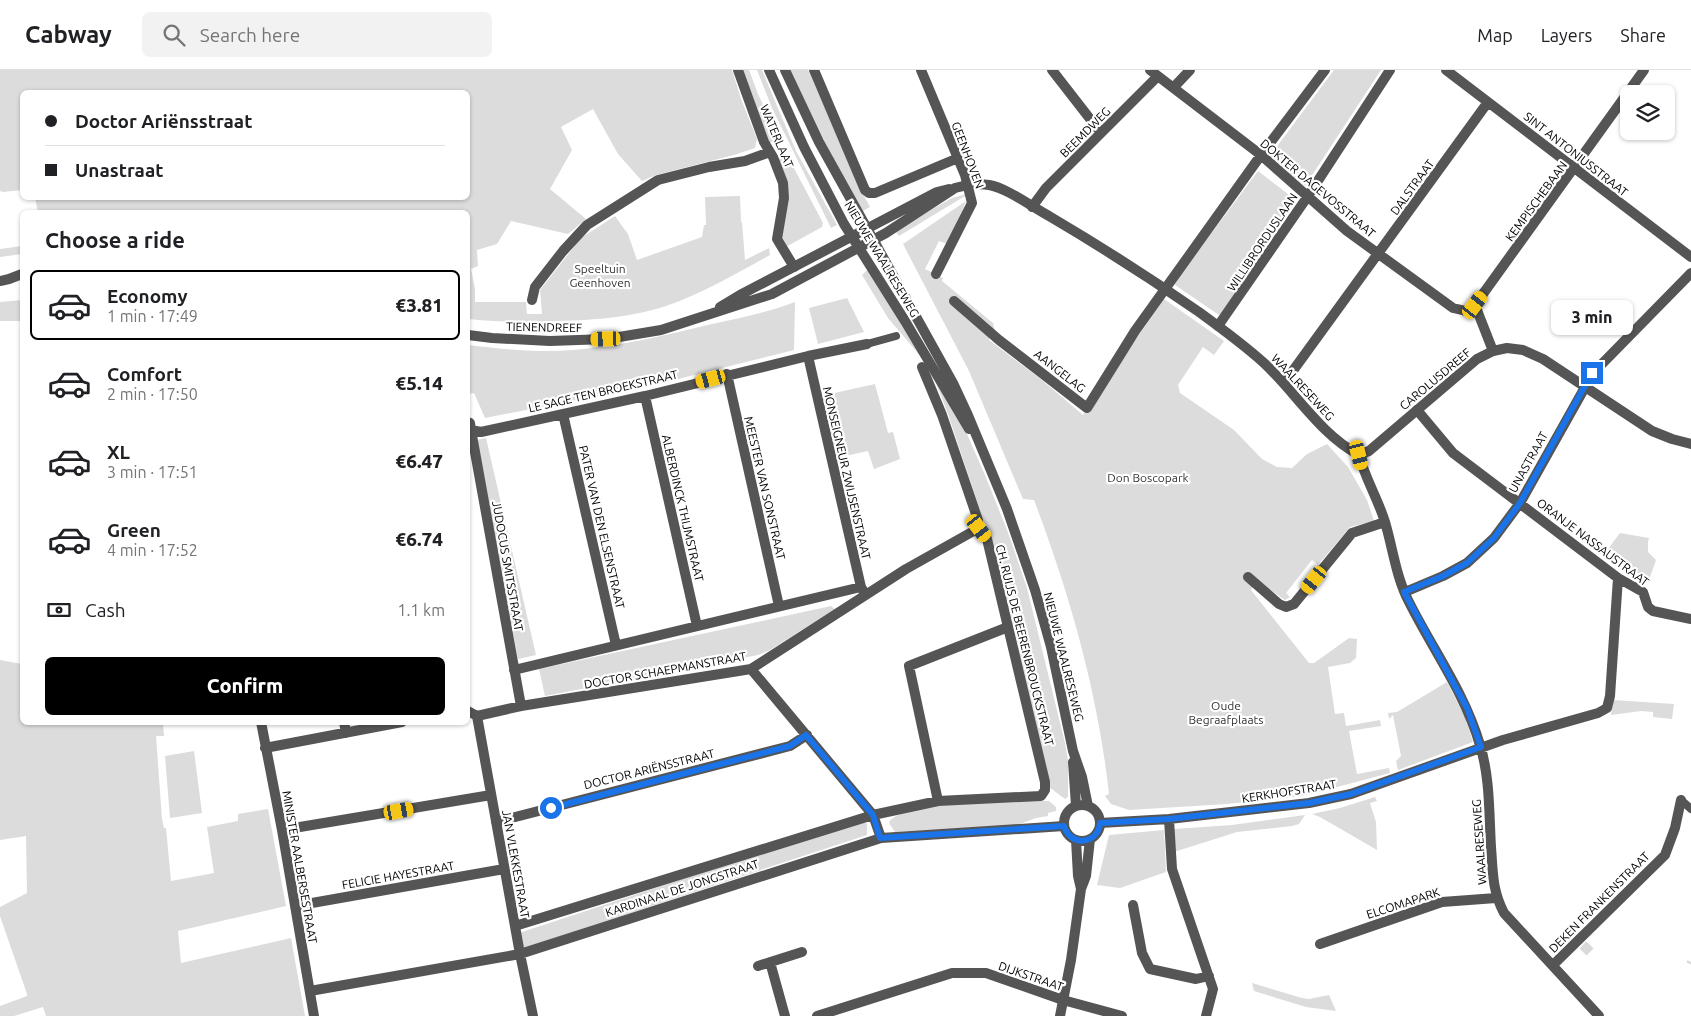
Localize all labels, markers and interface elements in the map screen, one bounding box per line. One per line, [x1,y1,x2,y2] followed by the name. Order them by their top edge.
[142,12,492,57] search box
[25,21,112,48] text: Cabway
[160,21,188,49] icon: search
[200,24,300,46] text: Search here
[1477,25,1513,45] text: Map
[1541,25,1592,45] text: Layers
[1620,25,1666,45] text: Share
[1620,85,1675,140] map controls
[1620,85,1675,140] button: layers
[758,102,796,170] street label: WATERLAAT
[1057,104,1113,160] street label: BEEMDWEG
[1521,109,1631,199] street label: SINT ANTONIUSSTRAAT
[75,110,252,132] text: Doctor Ariënsstraat
[949,120,987,190] street label: GEENHOVEN
[1258,136,1378,240] street label: DOKTER DAGEVOSSTRAAT
[1388,157,1437,217] street label: DALSTRAAT
[1503,158,1569,244] street label: KEMPISCHEBAAN
[75,159,163,181] text: Unastraat
[1224,191,1300,293] street label: WILLIBRORDUSLAAN
[842,199,922,319] street label: NIEUWE WAALRESEWEG
[45,227,185,252] text: Choose a ride
[569,262,631,289] park label: Speeltuin Geenhoven
[47,283,92,328] icon: car
[107,285,188,307] text: Economy
[1459,289,1490,321] car
[395,294,443,316] text: €3.81
[1551,300,1633,336] callout: 3 min
[107,307,198,325] text: 1 min · 17:49
[1572,308,1612,326] text: 3 min
[506,320,582,334] street label: TIENENDREEF
[590,331,621,347] car
[1397,346,1473,412] street label: CAROLUSDREEF
[1032,347,1088,395] street label: AANGELAG
[1269,351,1337,423] street label: WAALRESEWEG
[47,361,92,406] icon: car
[1581,362,1603,384] route end
[107,363,182,385] text: Comfort
[527,367,679,415] street label: LE SAGE TEN BROEKSTRAAT
[694,368,727,390] car
[395,372,443,394] text: €5.14
[107,385,198,403] text: 2 min · 17:50
[821,385,873,561] street label: MONSEIGNEUR ZWIJSENSTRAAT
[742,415,788,561] street label: MEESTER VAN SONSTRAAT
[1506,429,1550,495] street label: UNASTRAAT
[660,433,706,583] street label: ALBERDINCK THIJMSTRAAT
[47,439,92,484] icon: car
[1348,439,1369,471] car
[107,441,130,463] text: XL
[577,444,627,610] street label: PATER VAN DEN ELSENSTRAAT
[395,450,443,472] text: €6.47
[107,463,198,481] text: 3 min · 17:51
[1107,471,1189,484] park label: Don Boscopark
[1534,496,1652,589] street label: ORANJE NASSAUSTRAAT
[490,500,526,632] street label: JUDOCUS SMITSSTRAAT
[963,512,994,544] car
[47,517,92,562] icon: car
[107,519,161,541] text: Green
[395,528,443,550] text: €6.74
[107,541,198,559] text: 4 min · 17:52
[994,543,1056,747] street label: CH. RUIJS DE BEERENBROUCKSTRAAT
[1298,564,1329,596] car
[1042,591,1086,723] street label: NIEUWE WAALRESEWEG
[45,596,73,624] icon: cash
[85,599,126,621] text: Cash
[397,601,445,619] text: 1.1 km
[583,649,748,691] street label: DOCTOR SCHAEPMANSTRAAT
[45,657,445,715] button: Confirm
[1188,699,1264,726] park label: Oude Begraafplaats
[582,746,716,792] street label: DOCTOR ARIËNSSTRAAT
[1241,777,1338,805] street label: KERKHOFSTRAAT
[280,790,320,945] street label: MINISTER AALBERSESTRAAT
[540,797,562,819] route start
[1470,799,1488,885] street label: WAALRESEWEG
[382,801,415,821] car
[500,809,532,919] street label: JAN VLEKKESTRAAT
[1546,849,1652,955] street label: DEKEN FRANKENSTRAAT
[604,857,761,919] street label: KARDINAAL DE JONGSTRAAT
[341,859,456,891] street label: FELICIE HAYESTRAAT
[1365,885,1442,921] street label: ELCOMAPARK
[997,959,1065,993] street label: DIJKSTRAAT

